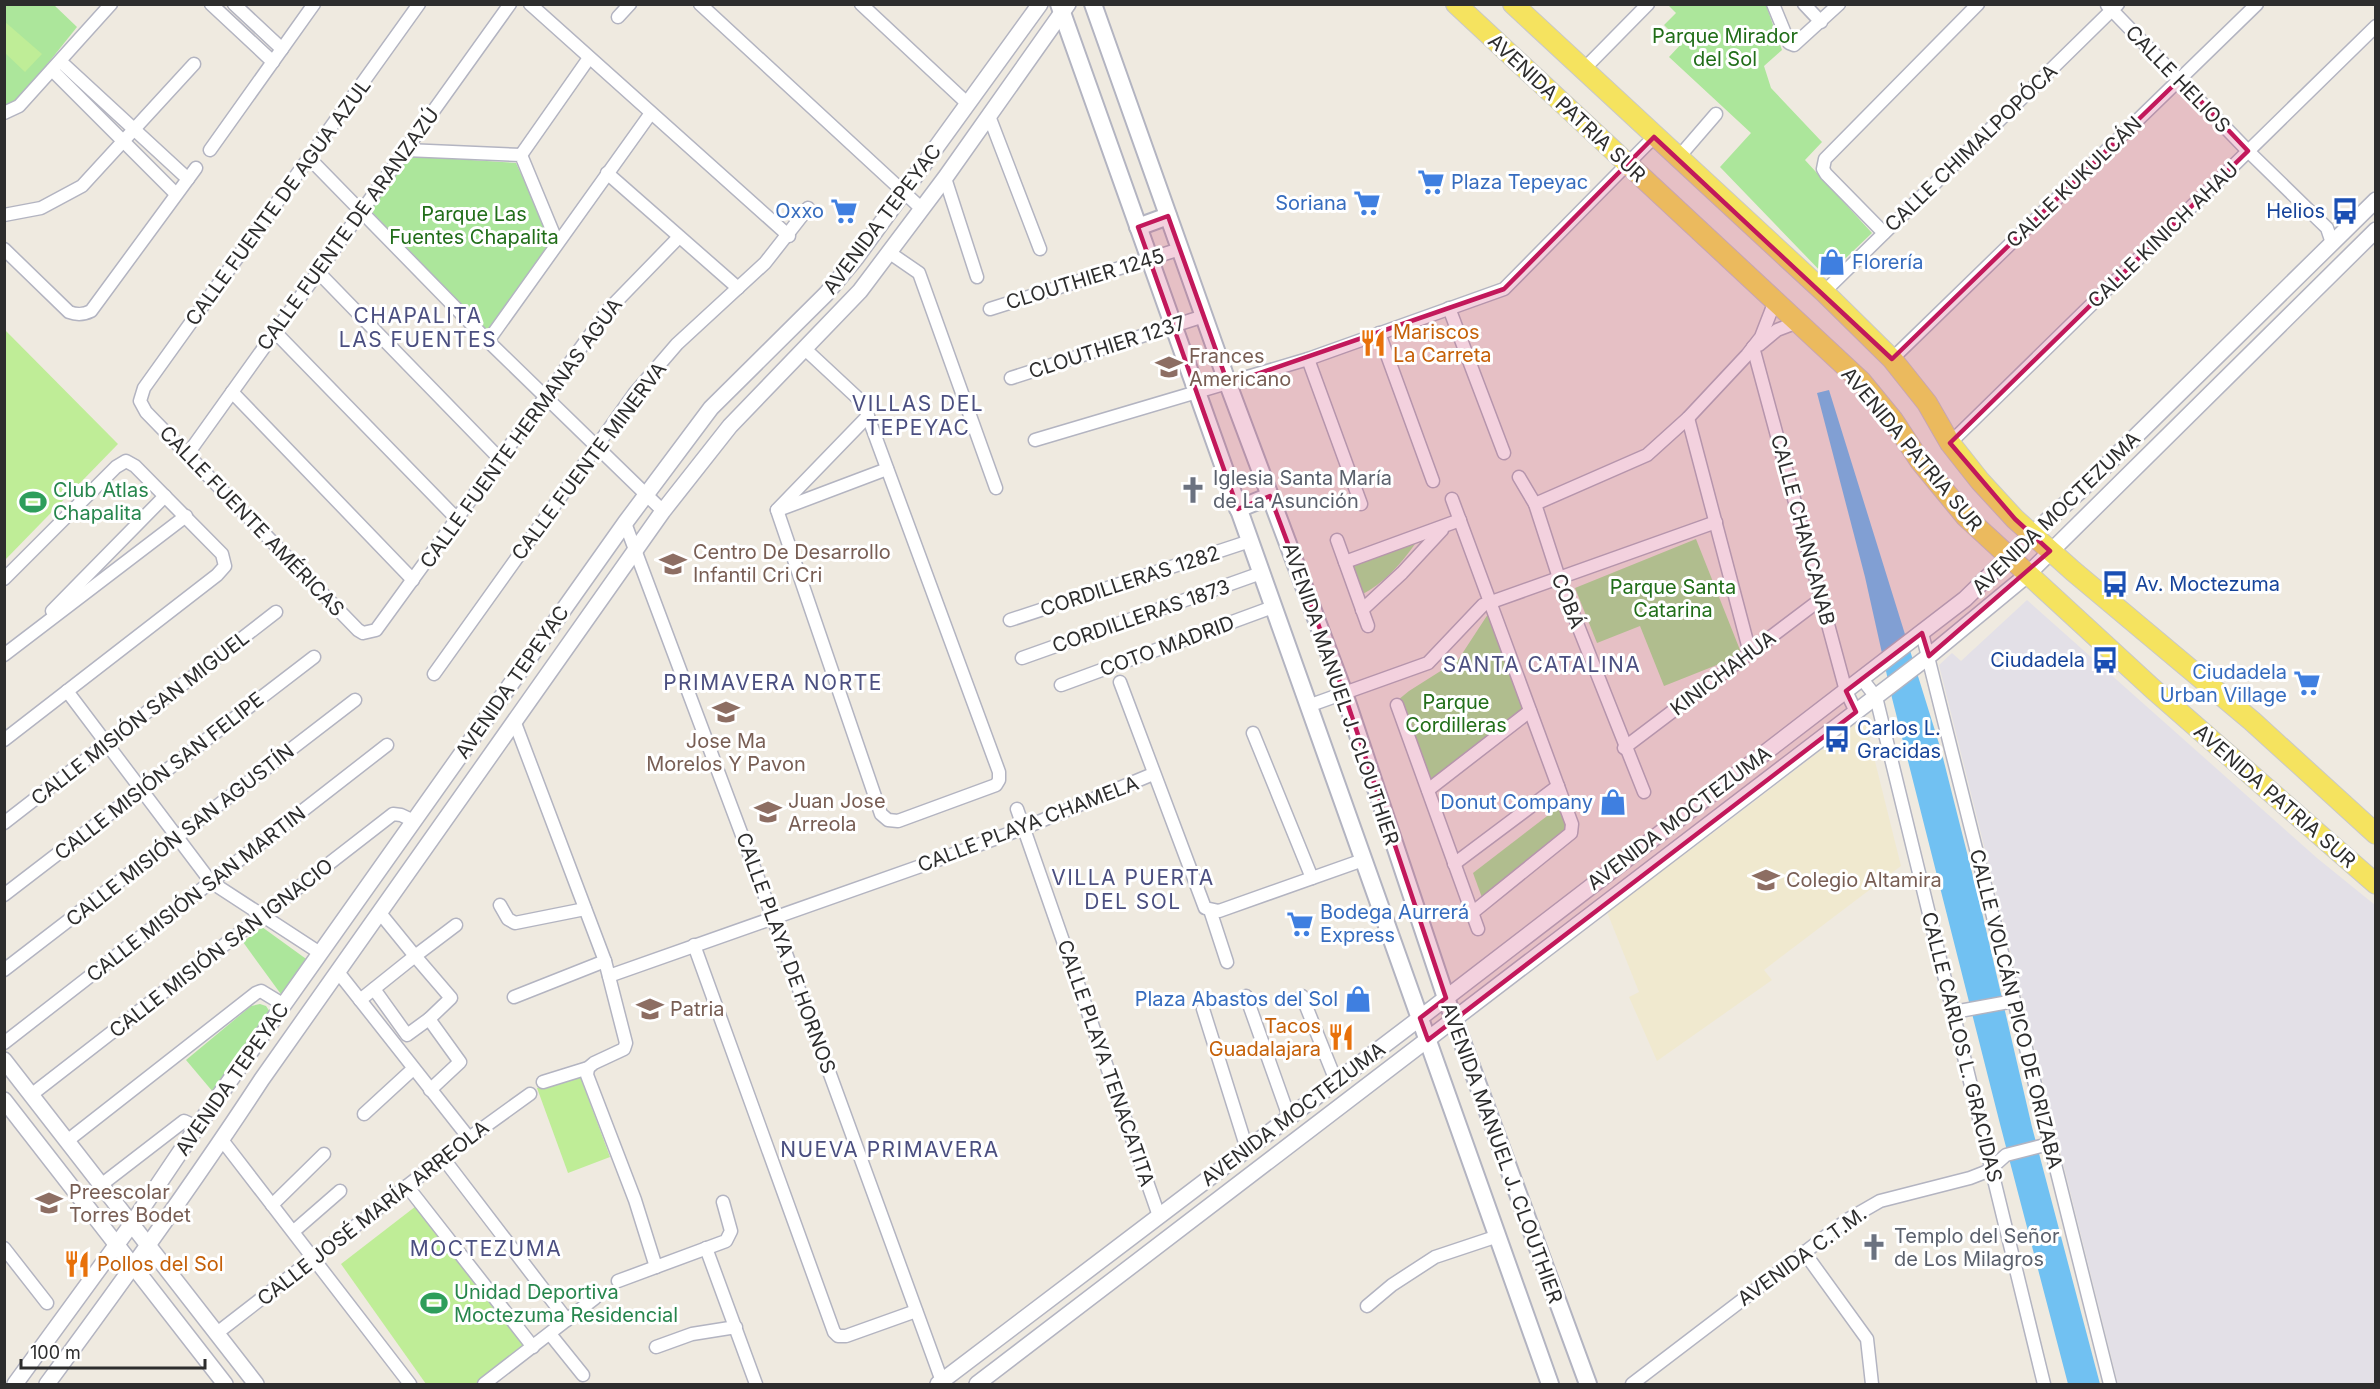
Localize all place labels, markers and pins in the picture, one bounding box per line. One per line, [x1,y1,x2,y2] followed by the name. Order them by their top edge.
[1416,167,1446,197] supermarket icon: Plaza Tepeyac
[1451,170,1588,194] place label: Plaza Tepeyac
[1352,188,1382,218] supermarket icon: Soriana
[1275,191,1347,215] place label: Soriana
[829,196,859,226] supermarket icon: Oxxo
[2330,196,2360,226] bus stop icon: Helios
[775,199,824,223] place label: Oxxo
[2266,199,2325,223] place label: Helios
[1817,247,1847,277] shop icon: Florería
[1852,250,1923,274] place label: Florería
[1393,320,1492,367] place label: Mariscos La Carreta
[1358,328,1388,358] restaurant icon: Mariscos La Carreta
[1189,344,1291,391] place label: Frances Americano
[1154,352,1184,382] school or university icon: Frances Americano
[1213,466,1392,513] place label: Iglesia Santa María de La Asunción
[1178,475,1208,505] church icon: Iglesia Santa María de La Asunción
[53,478,149,525] place label: Club Atlas Chapalita
[18,487,48,517] sports icon: Club Atlas Chapalita
[693,540,891,587] place label: Centro De Desarrollo Infantil Cri Cri
[658,549,688,579] school or university icon: Centro De Desarrollo Infantil Cri Cri
[2100,569,2130,599] bus stop icon: Av. Moctezuma
[2135,572,2280,596] place label: Av. Moctezuma
[2090,645,2120,675] bus stop icon: Ciudadela
[1990,648,2085,672] place label: Ciudadela
[2160,660,2287,707] place label: Ciudadela Urban Village
[2292,668,2322,698] supermarket icon: Ciudadela Urban Village
[711,697,741,727] school or university icon: Jose Ma Morelos Y Pavon
[1857,716,1941,763] place label: Carlos L. Gracidas
[1822,724,1852,754] bus stop icon: Carlos L. Gracidas
[646,729,806,776] place label: Jose Ma Morelos Y Pavon
[1598,787,1628,817] shop icon: Donut Company
[788,789,886,836] place label: Juan Jose Arreola
[1440,790,1593,814] place label: Donut Company
[753,797,783,827] school or university icon: Juan Jose Arreola
[1751,865,1781,895] school or university icon: Colegio Altamira
[1786,868,1942,892] place label: Colegio Altamira
[1320,900,1469,947] place label: Bodega Aurrerá Express
[1285,909,1315,939] supermarket icon: Bodega Aurrerá Express
[1343,984,1373,1014] shop icon: Plaza Abastos del Sol
[1135,987,1338,1011] place label: Plaza Abastos del Sol
[635,994,665,1024] school or university icon: Patria
[670,997,724,1021] place label: Patria
[1209,1014,1321,1061] place label: Tacos Guadalajara
[1326,1022,1356,1052] restaurant icon: Tacos Guadalajara
[69,1180,191,1227] place label: Preescolar Torres Bodet
[34,1188,64,1218] school or university icon: Preescolar Torres Bodet
[1894,1224,2060,1271] place label: Templo del Señor de Los Milagros
[1859,1232,1889,1262] church icon: Templo del Señor de Los Milagros
[62,1249,92,1279] restaurant icon: Pollos del Sol
[97,1252,224,1276] place label: Pollos del Sol
[454,1280,678,1327] place label: Unidad Deportiva Moctezuma Residencial
[419,1288,449,1318] sports icon: Unidad Deportiva Moctezuma Residencial

